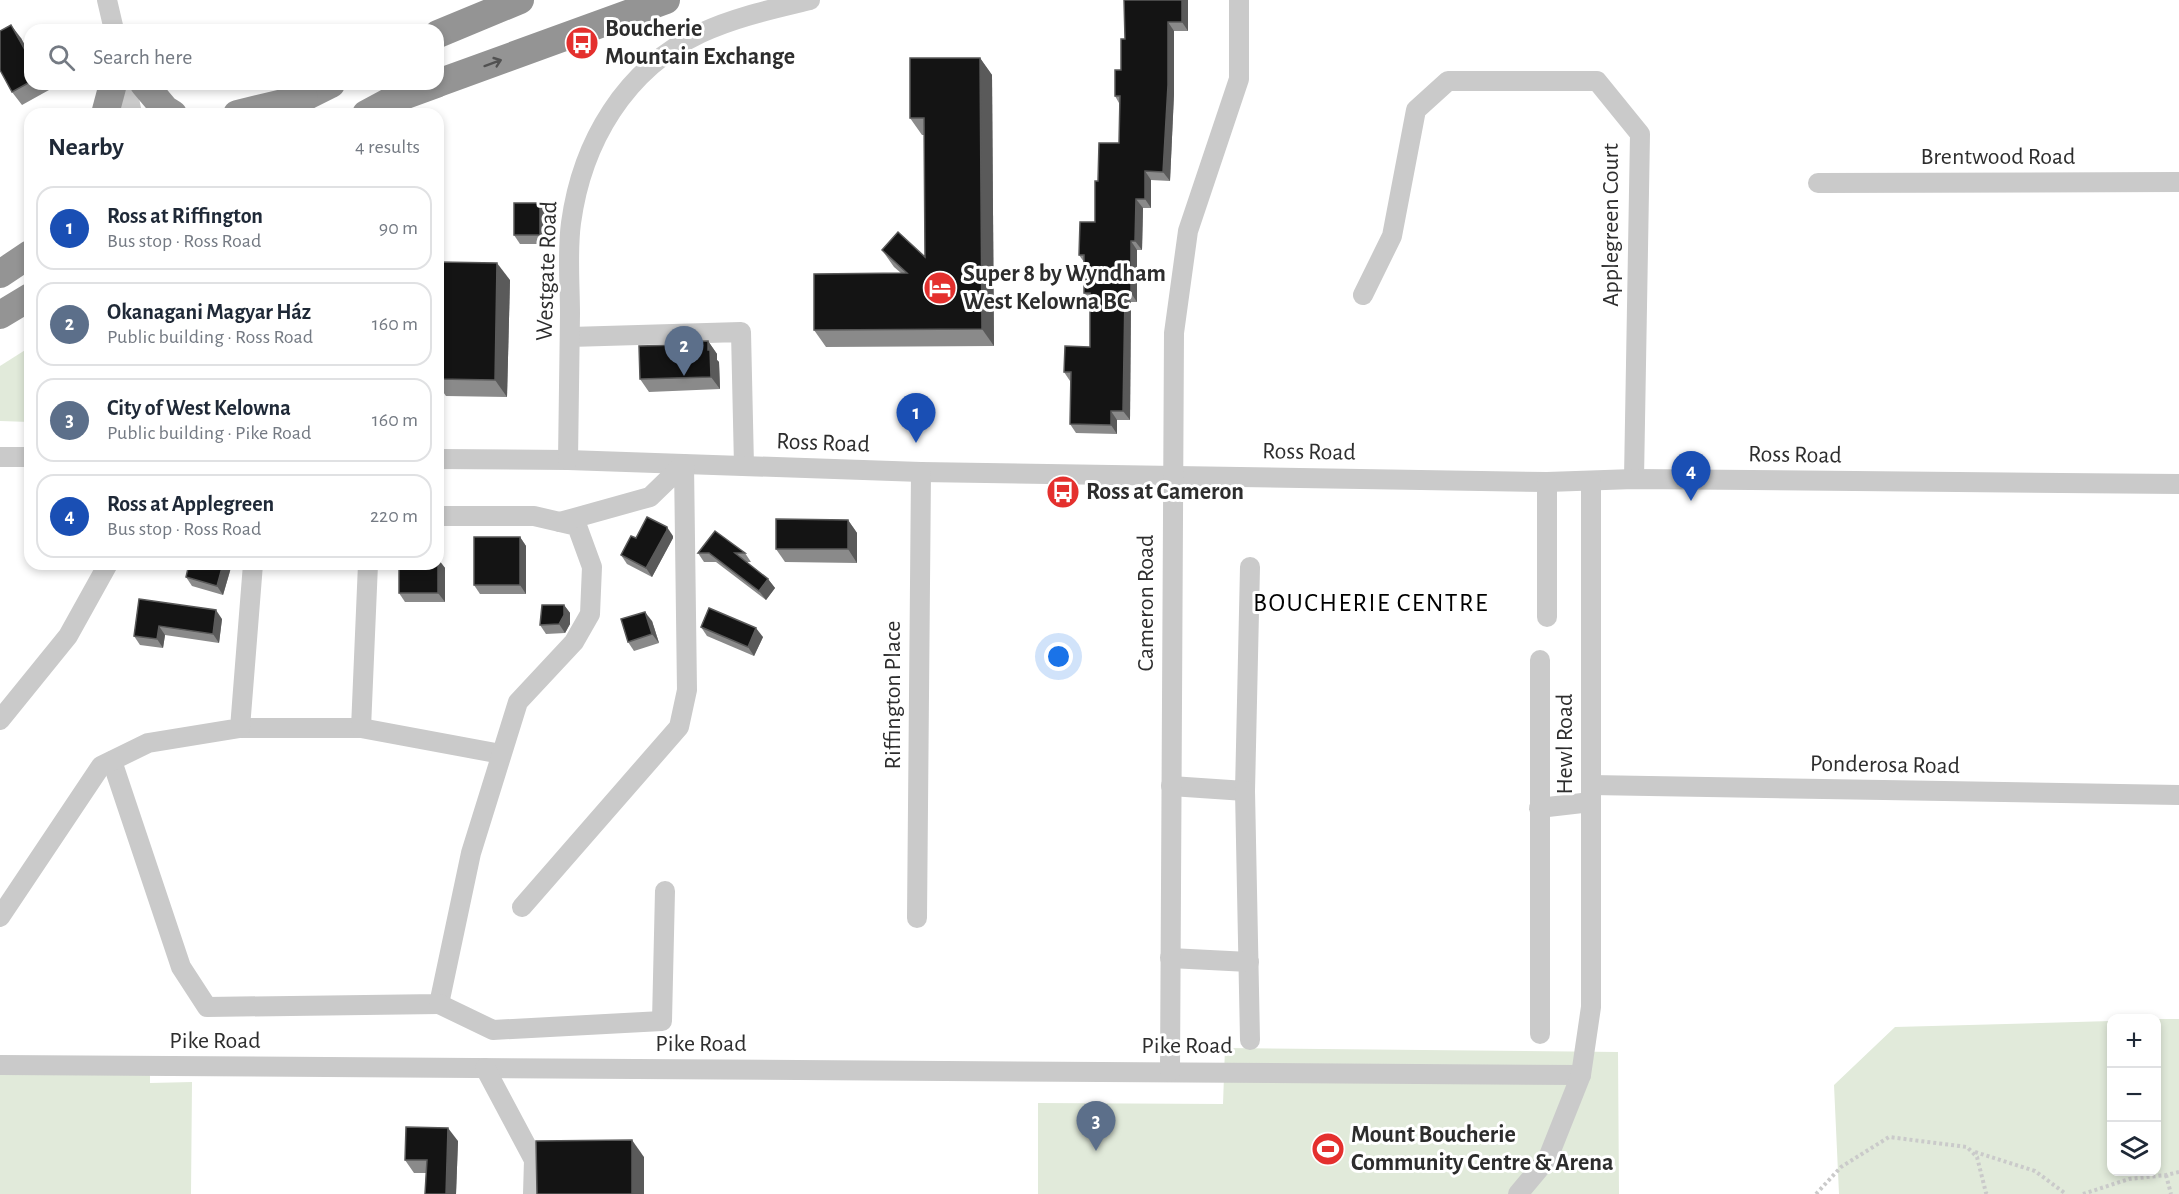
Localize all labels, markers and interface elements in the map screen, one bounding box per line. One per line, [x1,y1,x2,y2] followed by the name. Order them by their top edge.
[605,17,795,69] place label: Boucherie Mountain Exchange
[24,24,444,90] search box
[564,25,600,61] bus stop icon: Boucherie Mountain Exchange
[45,41,78,74] icon: search
[93,46,192,68] text: Search here
[483,57,502,68] one-way arrow
[48,134,124,160] text: Nearby
[355,137,420,157] text: 4 results
[1599,143,1623,307] street label: Applegreen Court
[1920,145,2076,169] street label: Brentwood Road
[533,201,561,341] street label: Westgate Road
[107,205,263,227] text: Ross at Riffington
[66,218,73,238] text: 1
[379,218,418,238] text: 90 m
[107,231,261,251] text: Bus stop · Ross Road
[963,262,1166,314] place label: Super 8 by Wyndham West Kelowna BC
[922,270,958,306] hotel icon: Super 8 by Wyndham West Kelowna BC
[107,301,311,323] text: Okanagani Magyar Ház
[65,314,74,334] text: 2
[372,314,418,334] text: 160 m
[664,326,704,376] pin: 2
[107,327,313,347] text: Public building · Ross Road
[896,394,936,443] pin: 1
[107,397,291,419] text: City of West Kelowna
[65,410,74,430] text: 3
[372,410,418,430] text: 160 m
[107,423,311,443] text: Public building · Pike Road
[776,429,870,457] street label: Ross Road
[1262,439,1356,465] street label: Ross Road
[1748,442,1842,468] street label: Ross Road
[1672,452,1710,501] pin: 4
[1045,474,1081,510] bus stop icon: Ross at Cameron
[1086,480,1244,504] place label: Ross at Cameron
[107,493,274,515] text: Ross at Applegreen
[64,506,75,526] text: 4
[370,506,418,526] text: 220 m
[107,519,261,539] text: Bus stop · Ross Road
[1134,535,1158,671] street label: Cameron Road
[1253,590,1489,616] district label: BOUCHERIE CENTRE
[881,621,905,769] street label: Riffington Place
[1044,642,1073,671] your location
[1553,694,1577,794] street label: Hewl Road
[1810,752,1960,778] street label: Ponderosa Road
[2107,1014,2161,1176] map controls
[2107,1014,2161,1068] button: +
[169,1029,261,1053] street label: Pike Road
[655,1032,747,1056] street label: Pike Road
[1141,1034,1233,1058] street label: Pike Road
[2107,1068,2161,1122] button: −
[1076,1102,1116,1151] pin: 3
[2107,1122,2161,1176] button: layers
[1351,1123,1613,1175] place label: Mount Boucherie Community Centre & Arena
[1310,1131,1346,1167] sports icon: Mount Boucherie Community Centre & Arena

